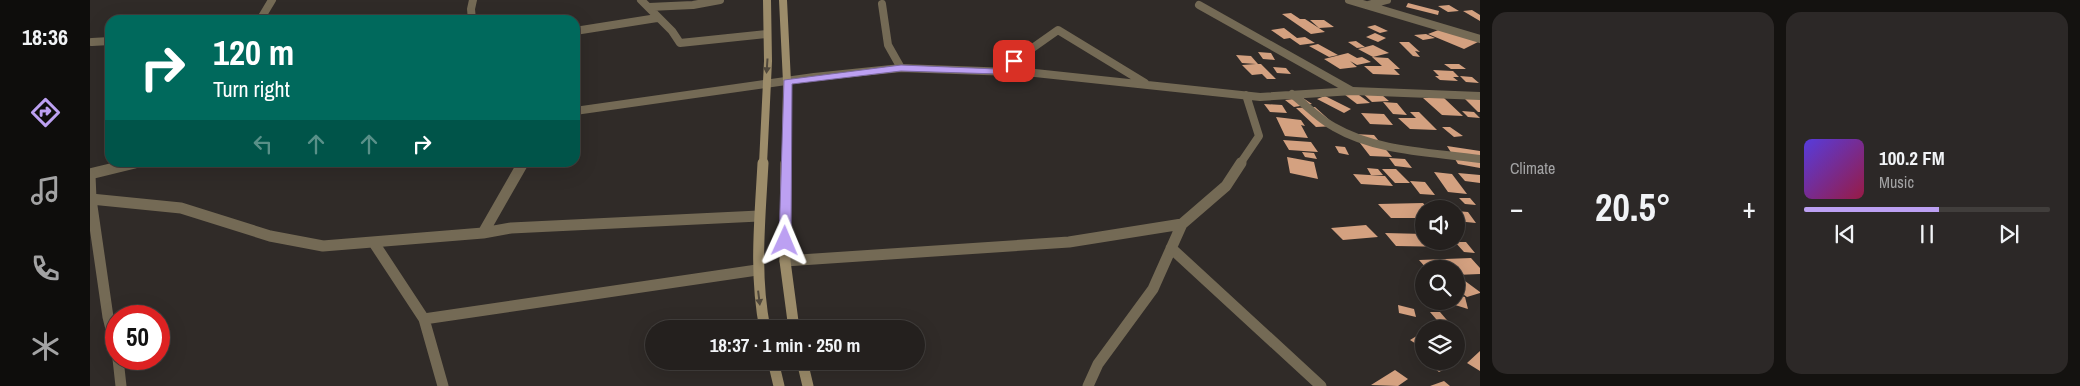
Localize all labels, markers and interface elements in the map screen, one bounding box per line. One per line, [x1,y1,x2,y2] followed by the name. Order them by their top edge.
[22,22,68,52] text: 18:36
[213,29,294,76] text: 120 m
[130,35,195,100] icon: right
[993,40,1035,82] pin
[1000,47,1028,75] icon: arrive
[763,58,771,74] one-way arrow
[213,74,290,104] text: Turn right
[28,95,63,130] icon: directions
[249,130,277,158] icon: left
[302,130,330,158] icon: ahead
[355,130,383,158] icon: ahead
[408,130,436,158] icon: right
[1879,145,1945,171] text: 100.2 FM
[1510,157,1555,179] text: Climate
[1879,171,1914,193] text: Music
[28,173,63,208] icon: music
[1595,182,1671,233] text: 20.5°
[1510,189,1523,227] text: −
[1743,189,1756,227] text: +
[1415,200,1465,370] map controls
[1415,200,1465,250] button: sound
[758,214,810,266] position arrow
[1831,220,1859,248] icon: previous
[1913,220,1941,248] icon: pause
[1995,220,2023,248] icon: next
[28,251,63,286] icon: phone
[1415,260,1465,310] button: search
[755,291,763,307] one-way arrow
[105,305,170,370] speed limit sign: 50
[1415,320,1465,370] button: layers
[28,329,63,364] icon: climate
[710,332,860,358] text: 18:37 · 1 min · 250 m

